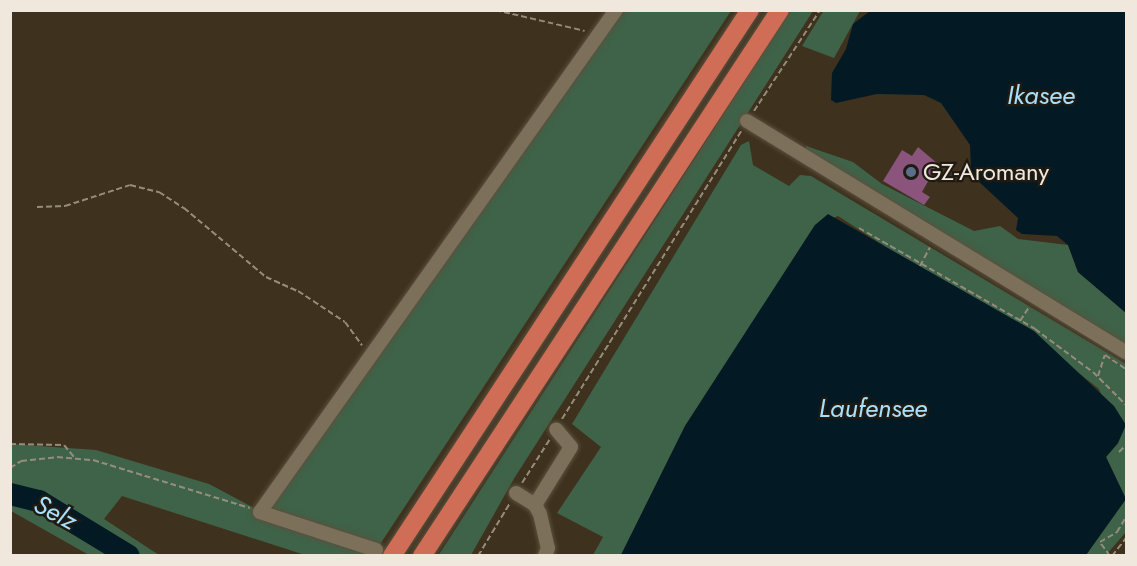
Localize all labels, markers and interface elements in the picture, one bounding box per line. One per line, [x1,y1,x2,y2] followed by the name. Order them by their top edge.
[1007,80,1075,112] water label: Ikasee
[923,158,1049,186] place label: GZ-Aromany
[904,165,918,179] marker: GZ-Aromany
[819,393,927,425] water label: Laufensee
[28,489,82,537] water label: Selz

